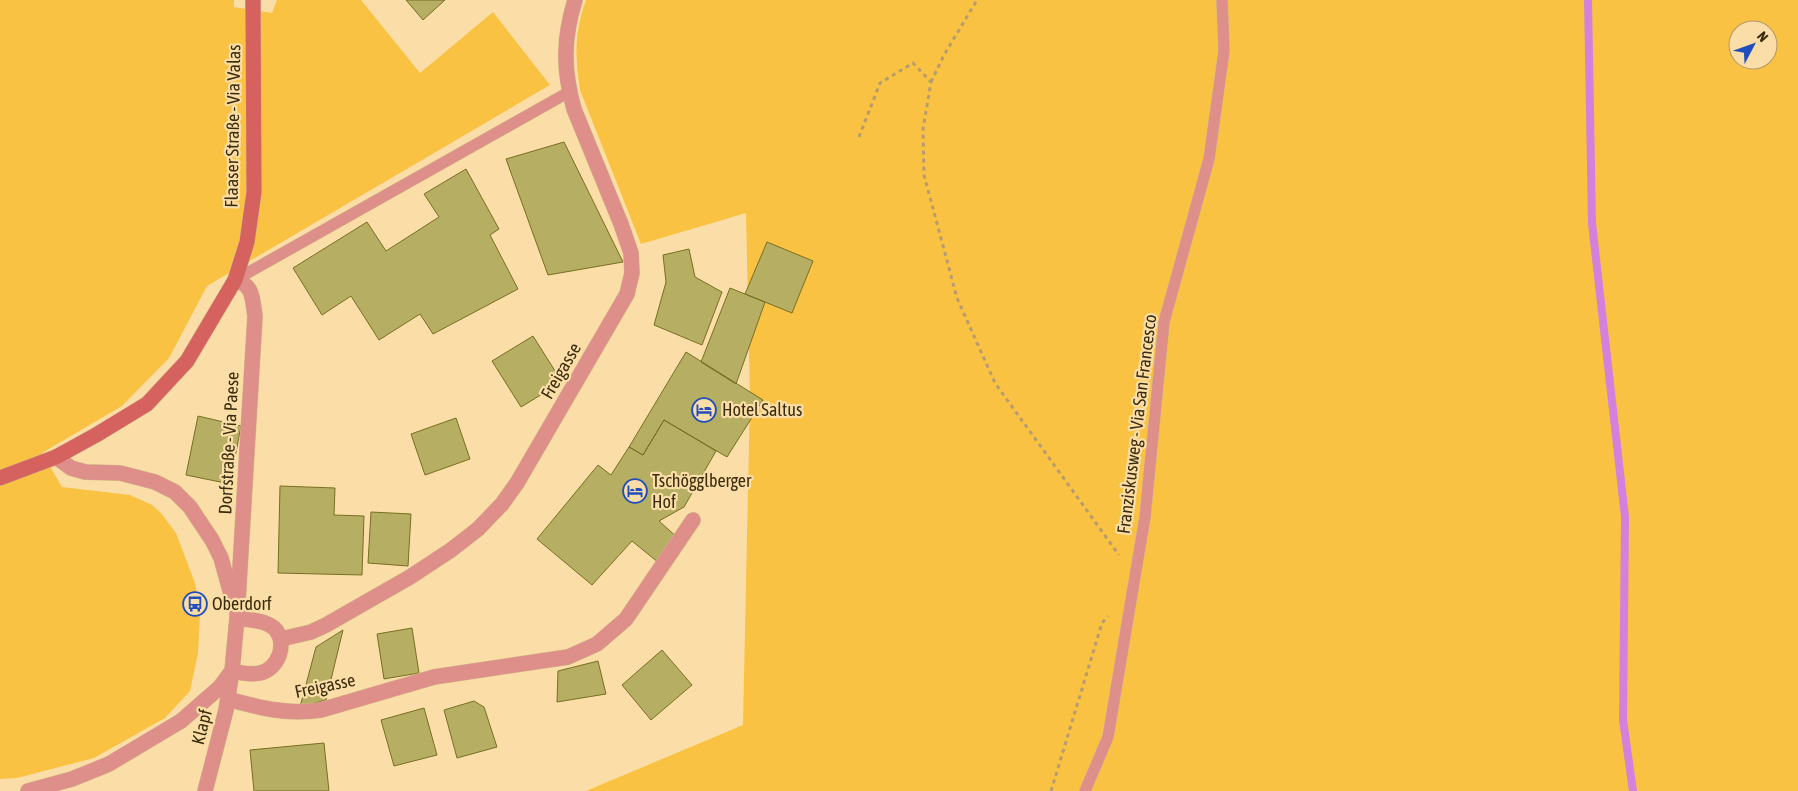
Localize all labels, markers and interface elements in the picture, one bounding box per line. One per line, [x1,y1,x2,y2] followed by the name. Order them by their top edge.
[1728,20,1778,70] north arrow
[1754,28,1772,45] text: N
[221,44,244,208] street label: Flaaser Straße - Via Valas
[1113,313,1160,535] street label: Franziskusweg - Via San Francesco
[536,339,585,402] street label: Freigasse
[214,371,243,515] street label: Dorfstraße - Via Paese
[691,397,717,423] hotel icon: Hotel Saltus
[722,399,802,420] place label: Hotel Saltus
[652,470,752,512] place label: Tschögglberger Hof
[622,478,648,504] hotel icon: Tschögglberger Hof
[182,591,208,617] bus stop icon: Oberdorf
[212,593,272,614] place label: Oberdorf
[293,669,357,702] street label: Freigasse
[187,707,216,747] street label: Klapf

